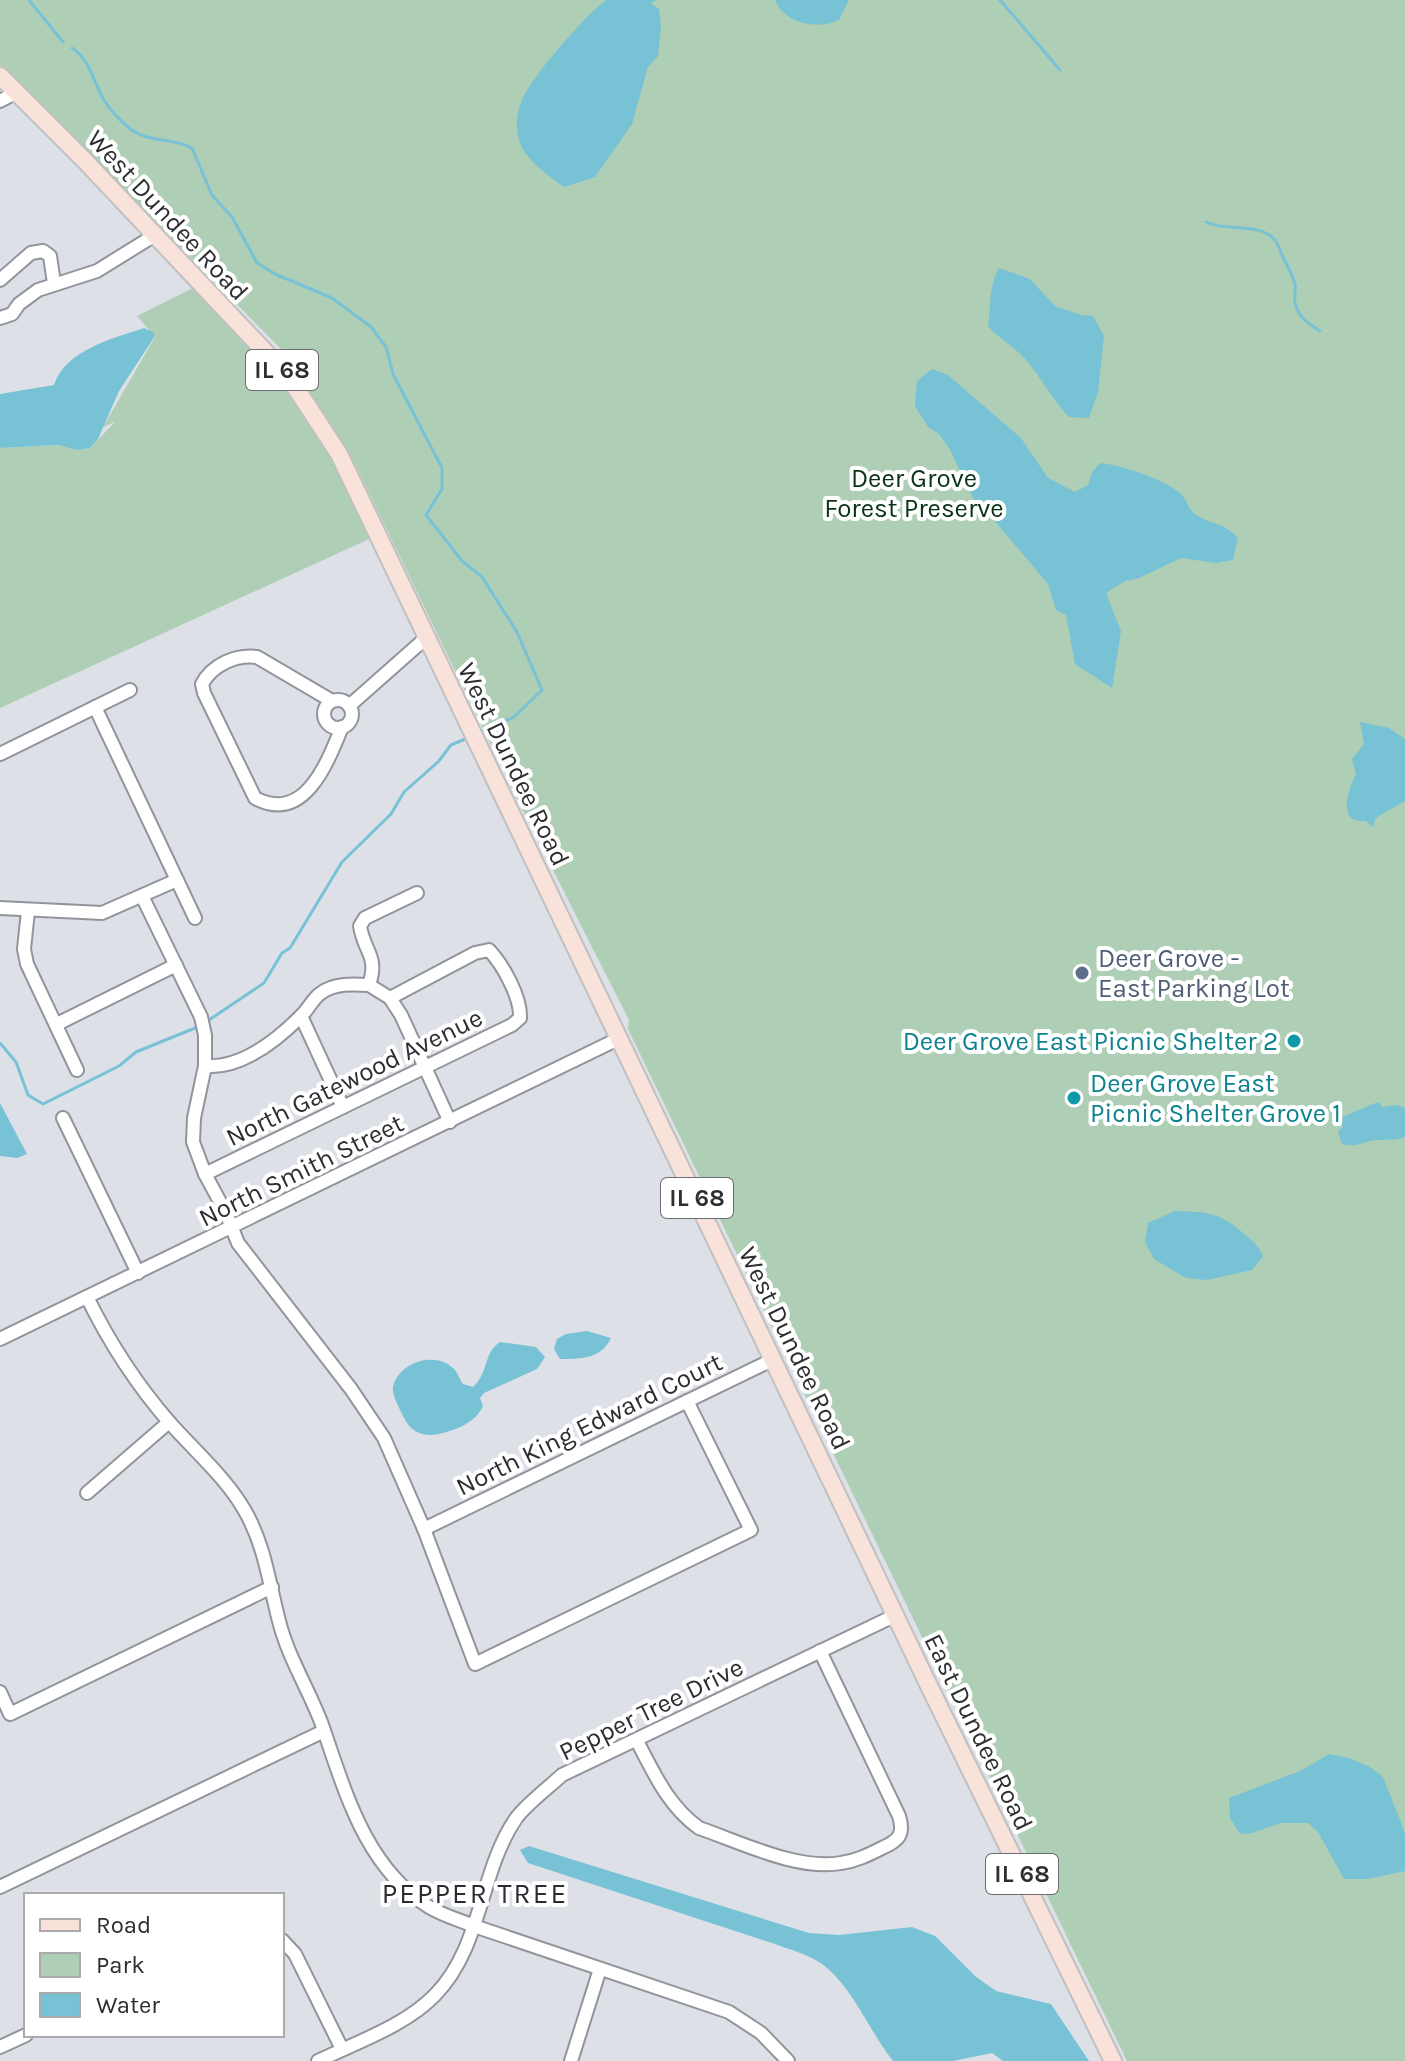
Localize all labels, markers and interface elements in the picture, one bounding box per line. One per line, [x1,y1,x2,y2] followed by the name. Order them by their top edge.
[81,124,255,307] street label: West Dundee Road
[246,350,318,390] road number: IL 68
[824,463,1004,524] park label: Deer Grove Forest Preserve
[451,658,576,871] street label: West Dundee Road
[1098,943,1290,1004] place label: Deer Grove - East Parking Lot
[1073,964,1091,982] marker: Deer Grove - East Parking Lot
[221,1002,488,1153] street label: North Gatewood Avenue
[903,1026,1278,1057] place label: Deer Grove East Picnic Shelter 2
[1285,1032,1303,1050] marker: Deer Grove East Picnic Shelter 2
[1090,1068,1341,1129] place label: Deer Grove East Picnic Shelter Grove 1
[1065,1089,1083,1107] marker: Deer Grove East Picnic Shelter Grove 1
[194,1107,409,1233] street label: North Smith Street
[661,1178,733,1218] road number: IL 68
[732,1242,857,1455] street label: West Dundee Road
[451,1346,728,1502] street label: North King Edward Court
[917,1629,1040,1836] street label: East Dundee Road
[554,1651,748,1767] street label: Pepper Tree Drive
[986,1854,1058,1894] road number: IL 68
[382,1877,568,1910] district label: PEPPER TREE
[24,1893,284,2037] legend
[96,1911,151,1939] text: Road
[96,1951,145,1979] text: Park
[96,1991,160,2019] text: Water

